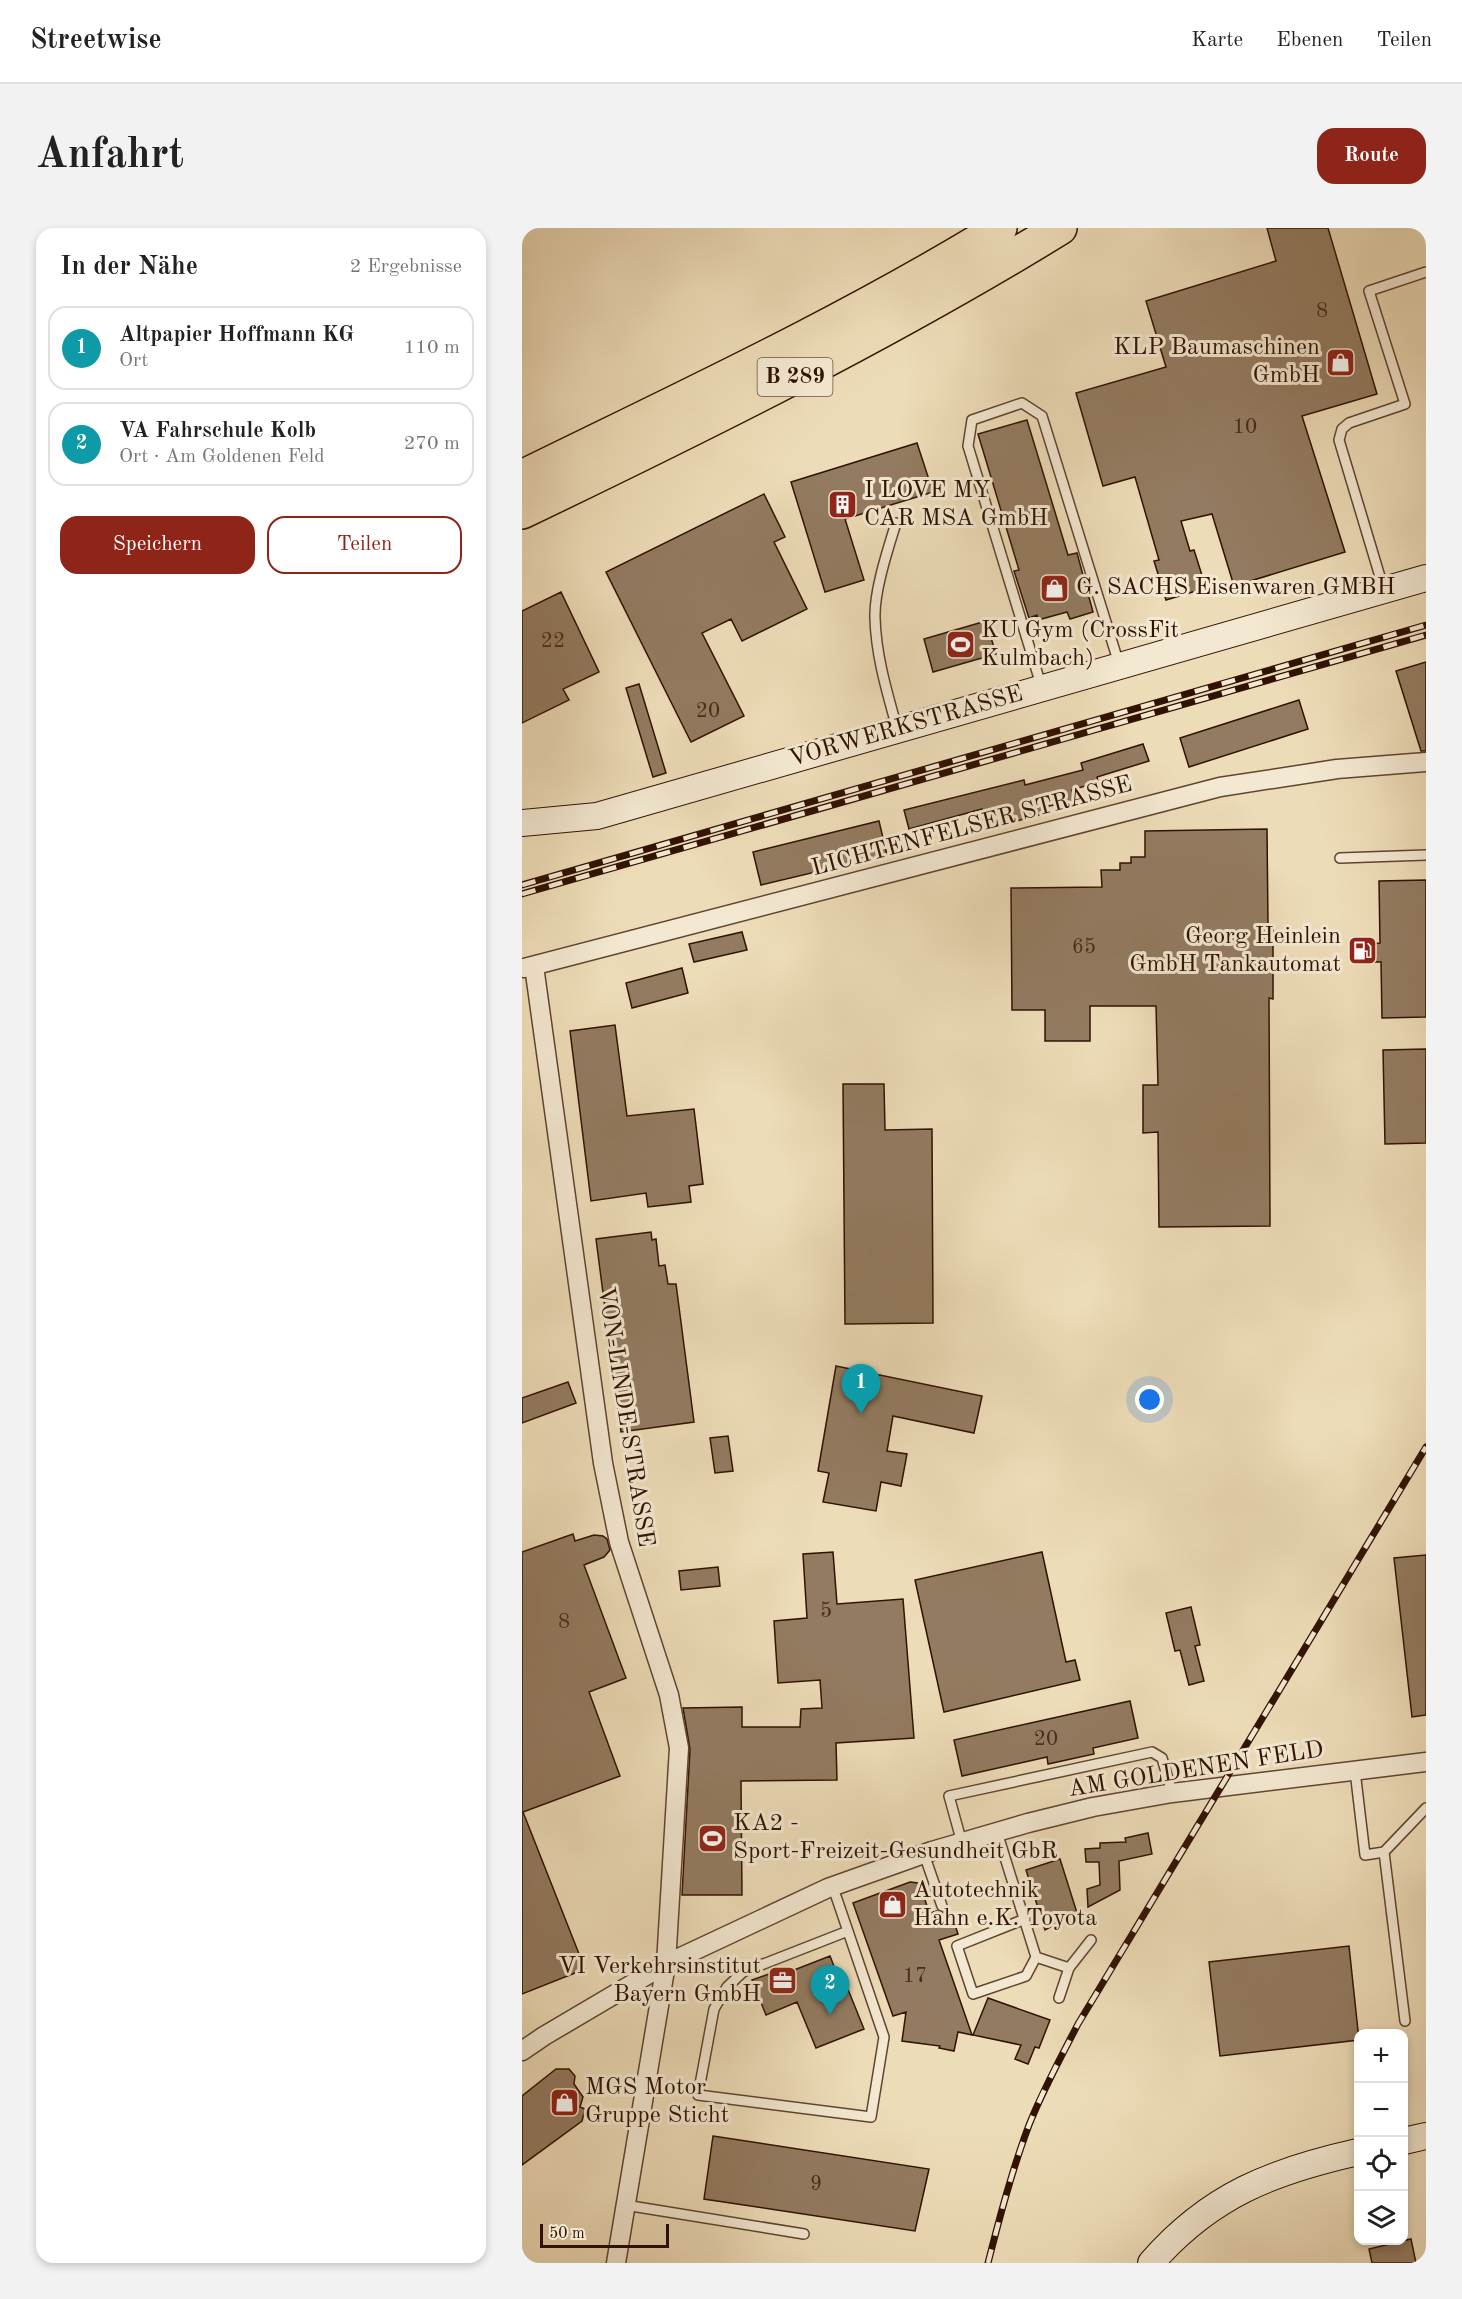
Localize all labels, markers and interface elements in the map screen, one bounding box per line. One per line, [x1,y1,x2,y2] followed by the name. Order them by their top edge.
[30,27,162,55] text: Streetwise
[1191,30,1243,51] text: Karte
[1276,30,1343,51] text: Ebenen
[1376,30,1432,51] text: Teilen
[1317,128,1426,184] button: Route
[36,135,184,177] text: Anfahrt
[60,254,198,280] text: In der Nähe
[350,257,462,277] text: 2 Ergebnisse
[1316,301,1328,322] house number: 8
[119,324,354,346] text: Altpapier Hoffmann KG
[1113,336,1320,388] place label: KLP Baumaschinen GmbH
[76,338,87,358] text: 1
[404,338,460,358] text: 110 m
[1325,346,1357,378] shop icon: KLP Baumaschinen GmbH
[119,351,148,371] text: Ort
[758,358,832,396] road number: B 289
[1233,417,1257,438] house number: 10
[119,420,316,442] text: VA Fahrschule Kolb
[76,434,87,454] text: 2
[404,434,460,454] text: 270 m
[119,447,325,467] text: Ort · Am Goldenen Feld
[864,479,1048,531] place label: I LOVE MY CAR MSA GmbH
[827,489,859,521] building icon: I LOVE MY CAR MSA GmbH
[60,516,255,574] button: Speichern
[267,516,462,574] button: Teilen
[1039,572,1071,604] shop icon: G. SACHS Eisenwaren GMBH
[1076,576,1395,600] place label: G. SACHS Eisenwaren GMBH
[981,619,1179,671] place label: KU Gym (CrossFit Kulmbach)
[944,629,976,661] sports icon: KU Gym (CrossFit Kulmbach)
[541,631,565,652] house number: 22
[786,682,1026,772] street label: VORWERKSTRASSE
[696,701,720,722] house number: 20
[809,773,1135,881] street label: LICHTENFELSER STRASSE
[1129,925,1341,977] place label: Georg Heinlein GmbH Tankautomat
[1346,935,1378,967] fuel station icon: Georg Heinlein GmbH Tankautomat
[1072,937,1096,958] house number: 65
[593,1285,657,1549] street label: VON-LINDE-STRASSE
[842,1364,880,1414] pin: 1
[1135,1385,1164,1414] your location
[820,1601,832,1622] house number: 5
[558,1612,570,1633] house number: 8
[1034,1729,1058,1750] house number: 20
[1066,1738,1326,1802] street label: AM GOLDENEN FELD
[733,1812,1058,1864] place label: KA2 - Sport-Freizeit-Gesundheit GbR
[696,1822,728,1854] sports icon: KA2 - Sport-Freizeit-Gesundheit GbR
[913,1879,1097,1931] place label: Autotechnik Hahn e.K. Toyota
[876,1889,908,1921] shop icon: Autotechnik Hahn e.K. Toyota
[558,1955,761,2007] place label: VI Verkehrsinstitut Bayern GmbH
[766,1965,798,1997] office icon: VI Verkehrsinstitut Bayern GmbH
[810,1966,850,2015] pin: 2
[903,1966,927,1987] house number: 17
[1354,2029,1408,2245] map controls
[1354,2029,1408,2083] button: +
[585,2076,729,2128] place label: MGS Motor Gruppe Sticht
[1354,2083,1408,2137] button: −
[548,2086,580,2118] shop icon: MGS Motor Gruppe Sticht
[1354,2137,1408,2191] button: locate
[810,2174,822,2195] house number: 9
[1354,2191,1408,2245] button: layers
[540,2221,669,2248] scale bar
[549,2226,585,2242] text: 50 m

